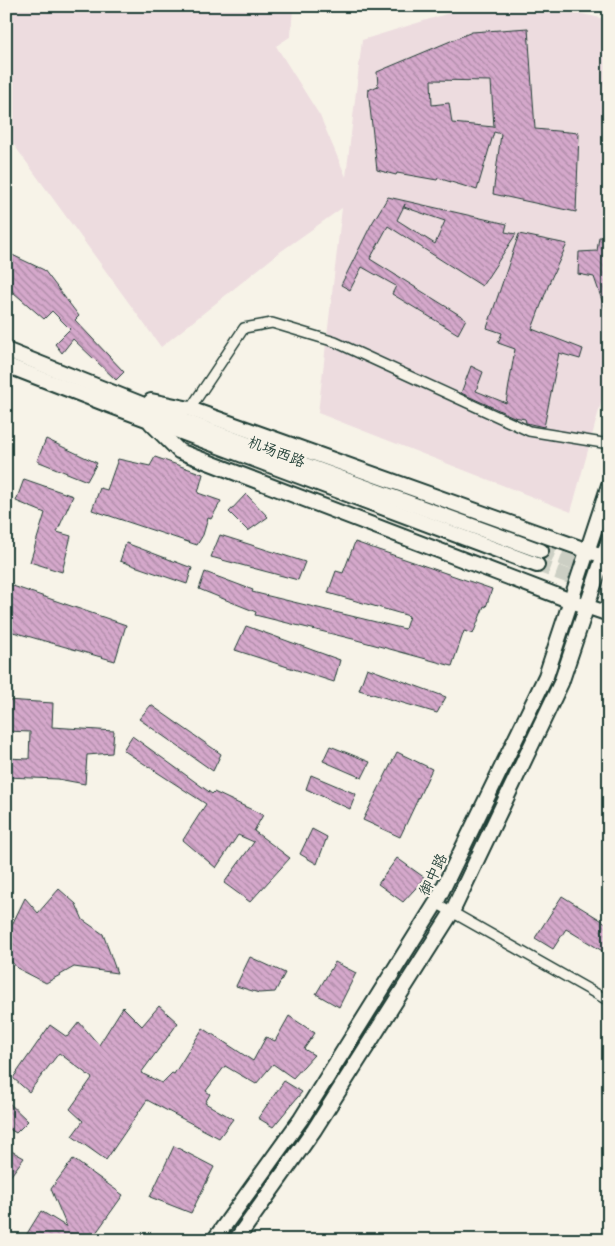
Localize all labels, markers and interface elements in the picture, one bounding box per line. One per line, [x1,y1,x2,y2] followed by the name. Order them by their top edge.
[245,431,309,471] street label: 机场西路
[413,849,451,899] street label: 御中路

